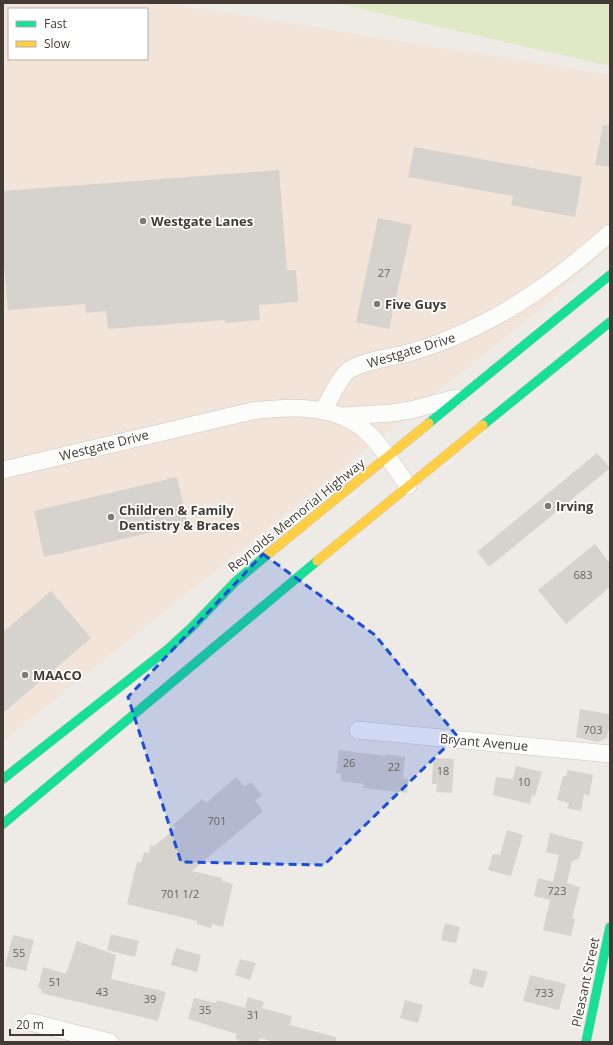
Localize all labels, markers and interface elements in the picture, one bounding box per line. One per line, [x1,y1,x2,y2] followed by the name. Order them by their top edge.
[8,8,148,60] legend
[44,15,67,32] text: Fast
[44,35,71,52] text: Slow
[151,212,253,230] place label: Westgate Lanes
[138,216,148,226] marker: Westgate Lanes
[378,265,390,280] house number: 27
[385,295,446,313] place label: Five Guys
[372,299,382,309] marker: Five Guys
[365,328,457,372] street label: Westgate Drive
[57,425,151,465] street label: Westgate Drive
[224,454,369,576] street label: Reynolds Memorial Highway
[556,497,594,515] place label: Irving
[119,501,240,534] place label: Children & Family Dentistry & Braces
[543,501,553,511] marker: Irving
[106,512,116,522] marker: Children & Family Dentistry & Braces
[574,567,592,582] house number: 683
[33,666,82,684] place label: MAACO
[20,670,30,680] marker: MAACO
[584,722,602,737] house number: 703
[439,729,529,755] street label: Bryant Avenue
[343,755,355,770] house number: 26
[388,759,400,774] house number: 22
[437,763,449,778] house number: 18
[518,774,530,789] house number: 10
[208,813,226,828] house number: 701
[548,883,566,898] house number: 723
[161,886,199,901] house number: 701 1/2
[567,935,603,1029] street label: Pleasant Street
[13,945,25,960] house number: 55
[49,974,61,989] house number: 51
[96,984,108,999] house number: 43
[535,985,553,1000] house number: 733
[144,991,156,1006] house number: 39
[199,1002,211,1017] house number: 35
[247,1007,259,1022] house number: 31
[10,1011,63,1037] scale bar
[16,1016,44,1033] text: 20 m

